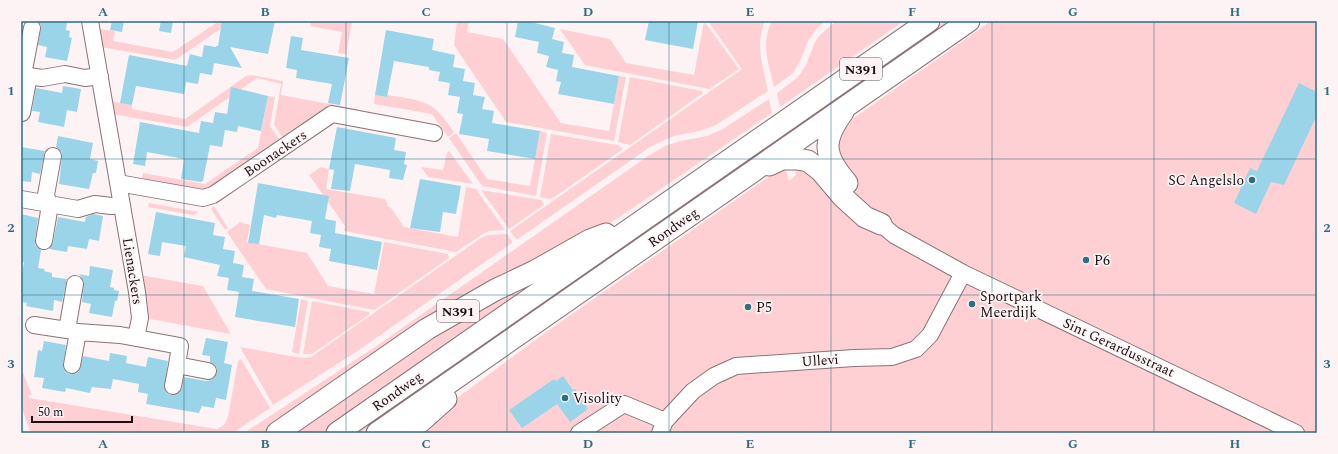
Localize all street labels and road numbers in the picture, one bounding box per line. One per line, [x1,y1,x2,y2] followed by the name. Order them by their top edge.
[840,58,882,80] road number: N391
[240,125,311,182] street label: Boonackers
[644,202,703,253] street label: Rondweg
[117,236,148,306] street label: Lienackers
[437,300,479,322] road number: N391
[1060,312,1178,383] street label: Sint Gerardusstraat
[801,349,839,372] street label: Ullevi
[368,366,427,417] street label: Rondweg

